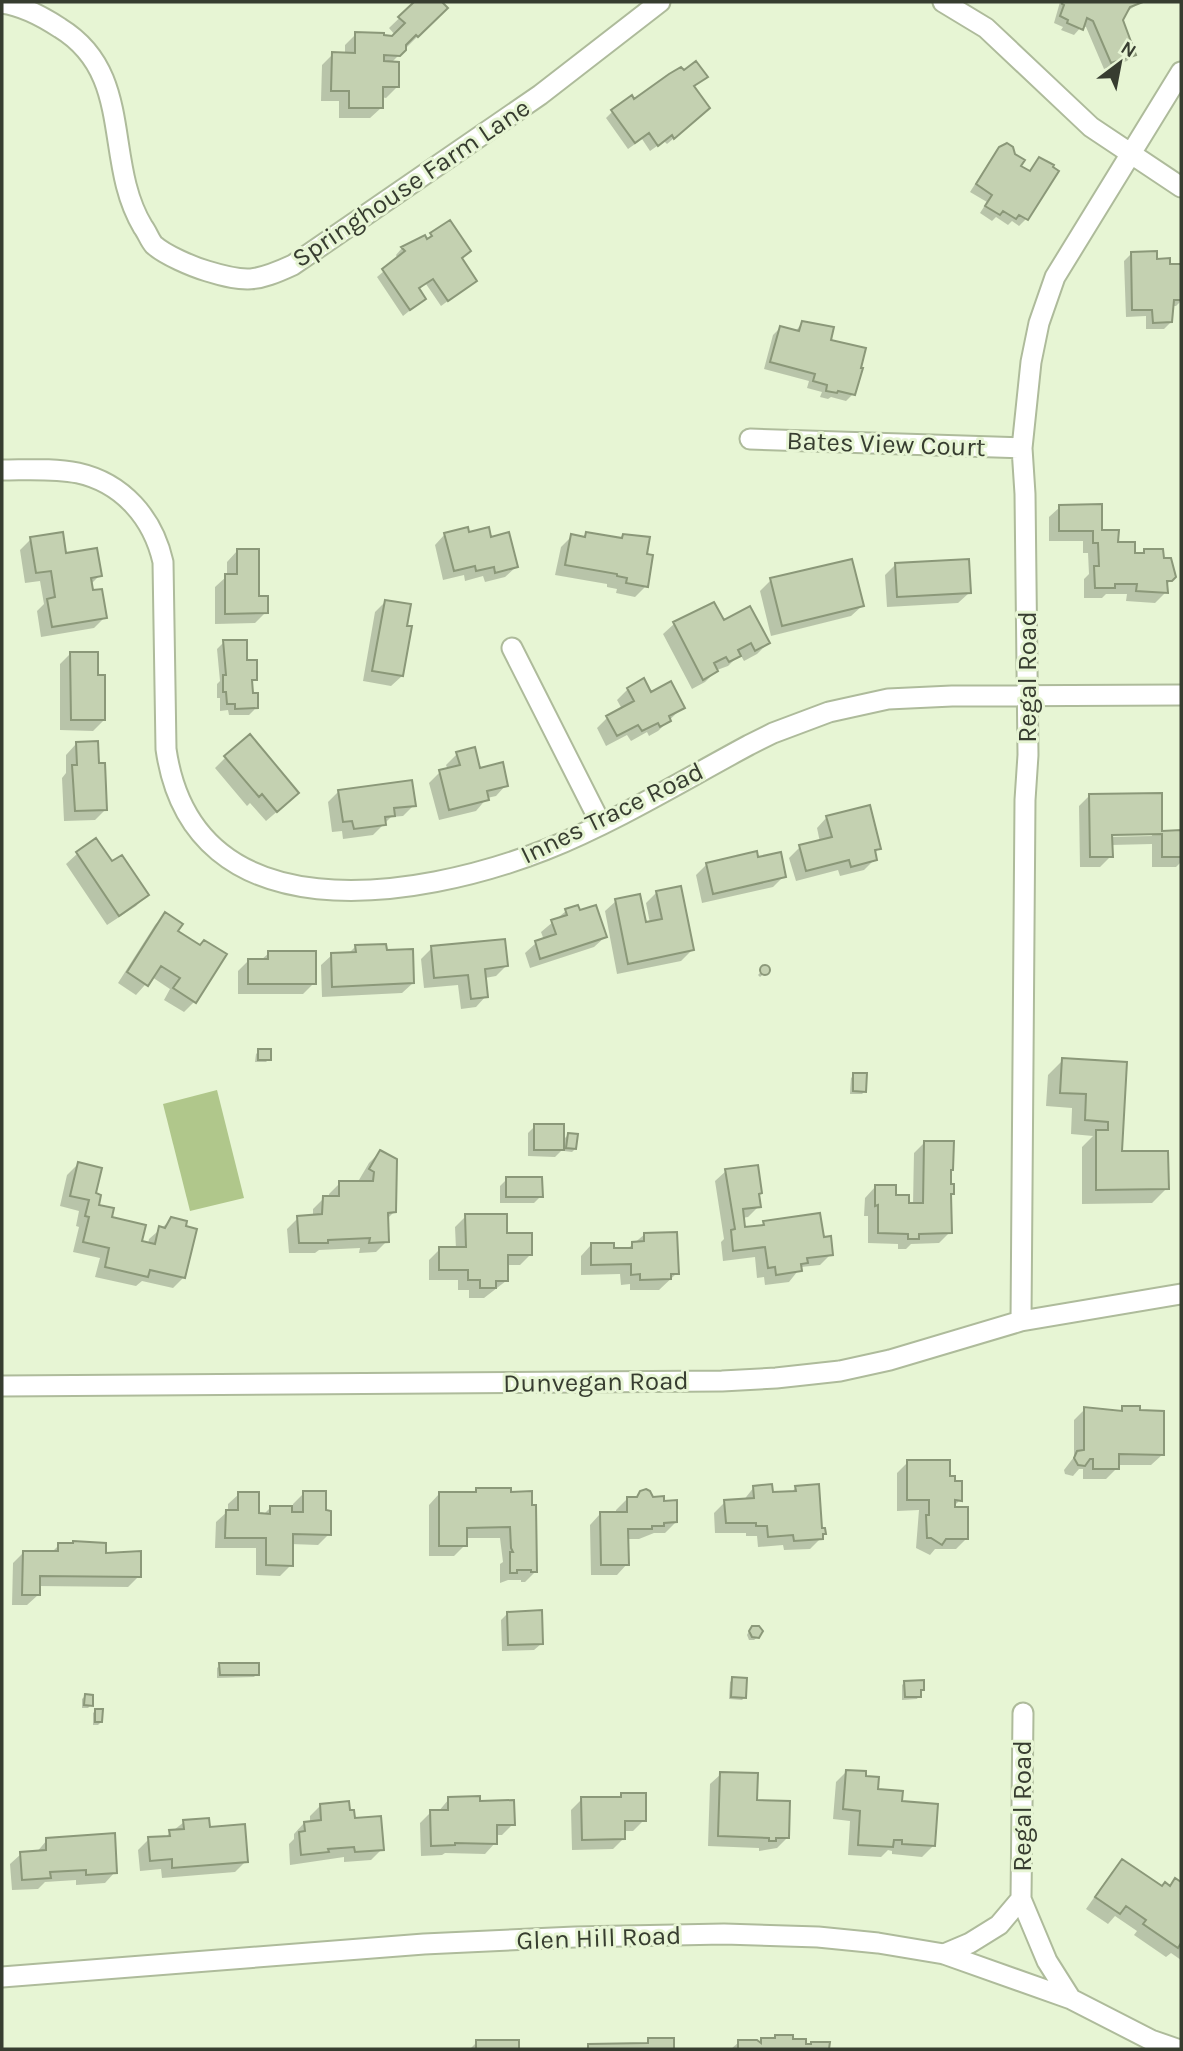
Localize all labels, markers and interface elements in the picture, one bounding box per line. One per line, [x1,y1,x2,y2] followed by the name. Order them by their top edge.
[1085,28,1155,98] north arrow
[1117,36,1140,62] text: N
[286,92,536,274] street label: Springhouse Farm Lane
[786,425,986,463] street label: Bates View Court
[1012,611,1043,743] street label: Regal Road
[516,755,708,871] street label: Innes Trace Road
[503,1365,689,1399] street label: Dunvegan Road
[1007,1740,1038,1872] street label: Regal Road
[516,1920,682,1956] street label: Glen Hill Road

